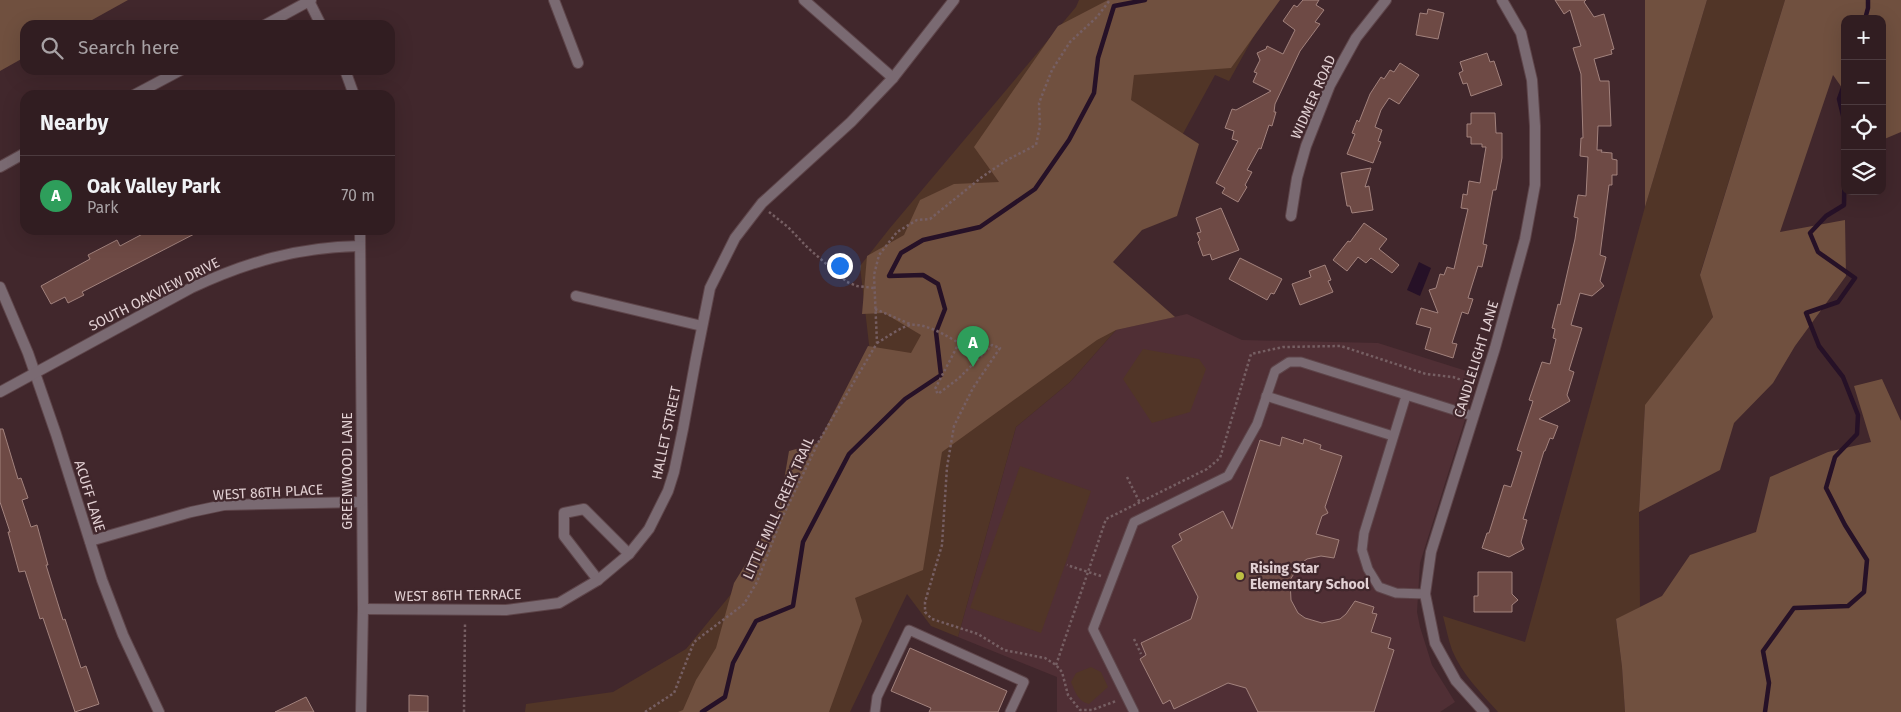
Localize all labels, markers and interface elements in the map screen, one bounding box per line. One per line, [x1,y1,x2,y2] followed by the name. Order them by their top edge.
[1841,15,1886,195] map controls
[1841,15,1886,60] button: +
[20,20,395,75] search box
[38,34,66,62] icon: search
[78,36,179,59] text: Search here
[1287,53,1340,142] street label: WIDMER ROAD
[1841,60,1886,105] button: −
[1841,105,1886,150] button: locate
[40,110,108,136] text: Nearby
[1841,150,1886,195] button: layers
[87,175,220,198] text: Oak Valley Park
[51,186,61,205] text: A
[341,186,375,205] text: 70 m
[87,198,119,217] text: Park
[827,253,853,279] your location
[86,254,222,335] street label: SOUTH OAKVIEW DRIVE
[1451,299,1502,420] street label: CANDLELIGHT LANE
[957,326,989,367] pin: A
[648,384,685,481] street label: HALLET STREET
[339,412,356,530] street label: GREENWOOD LANE
[739,434,818,582] street label: LITTLE MILL CREEK TRAIL
[71,458,109,534] street label: ACUFF LANE
[212,481,324,504] street label: WEST 86TH PLACE
[1250,560,1370,593] place label: Rising Star Elementary School
[1234,570,1246,582] marker: Rising Star Elementary School
[394,586,522,605] street label: WEST 86TH TERRACE

